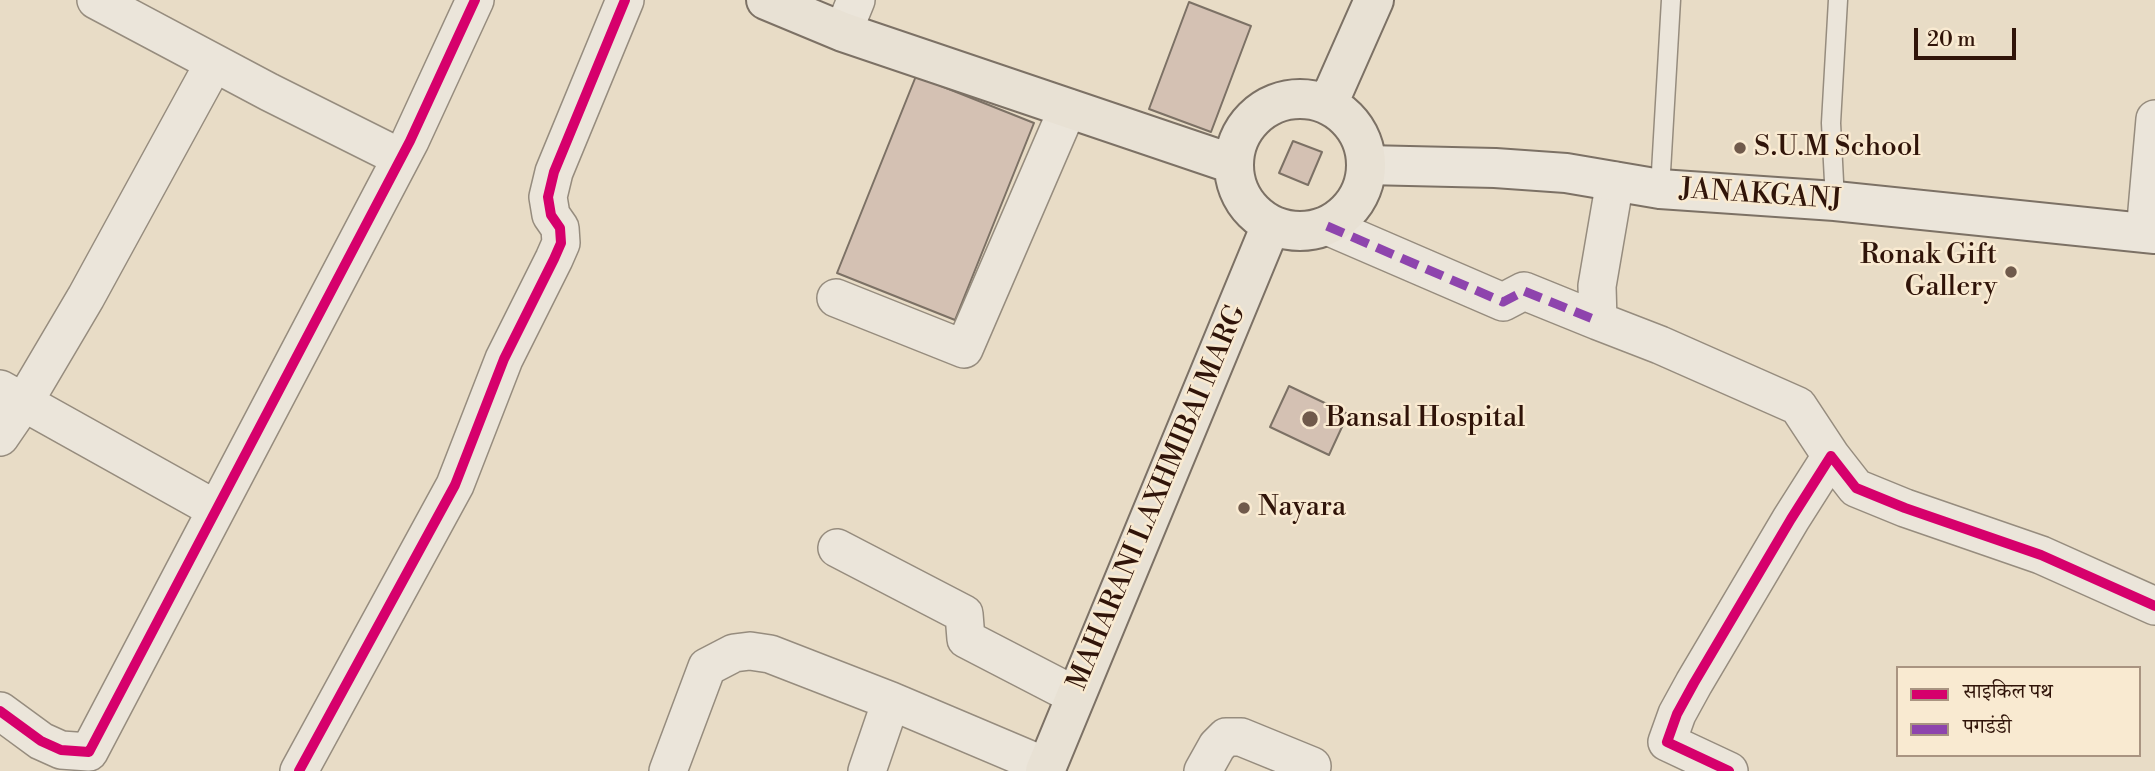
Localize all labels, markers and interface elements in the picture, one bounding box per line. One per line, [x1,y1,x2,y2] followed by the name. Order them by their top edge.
[1917,14,2018,58] scale bar
[1927,27,1976,53] text: 20 m
[1754,131,1921,165] place label: S.U.M School
[1732,140,1748,156] marker: S.U.M School
[1679,174,1843,218] street label: JANAKGANJ
[1860,239,1997,305] place label: Ronak Gift Gallery
[2003,264,2019,280] marker: Ronak Gift Gallery
[1062,301,1254,695] street label: MAHARANI LAXHMIBAI MARG
[1326,402,1525,436] place label: Bansal Hospital
[1300,409,1320,429] marker: Bansal Hospital
[1258,491,1346,525] place label: Nayara
[1236,500,1252,516] marker: Nayara
[1896,666,2141,757] legend
[1963,679,2053,705] text: साइकिल पथ
[1963,714,2012,740] text: पगडंडी

